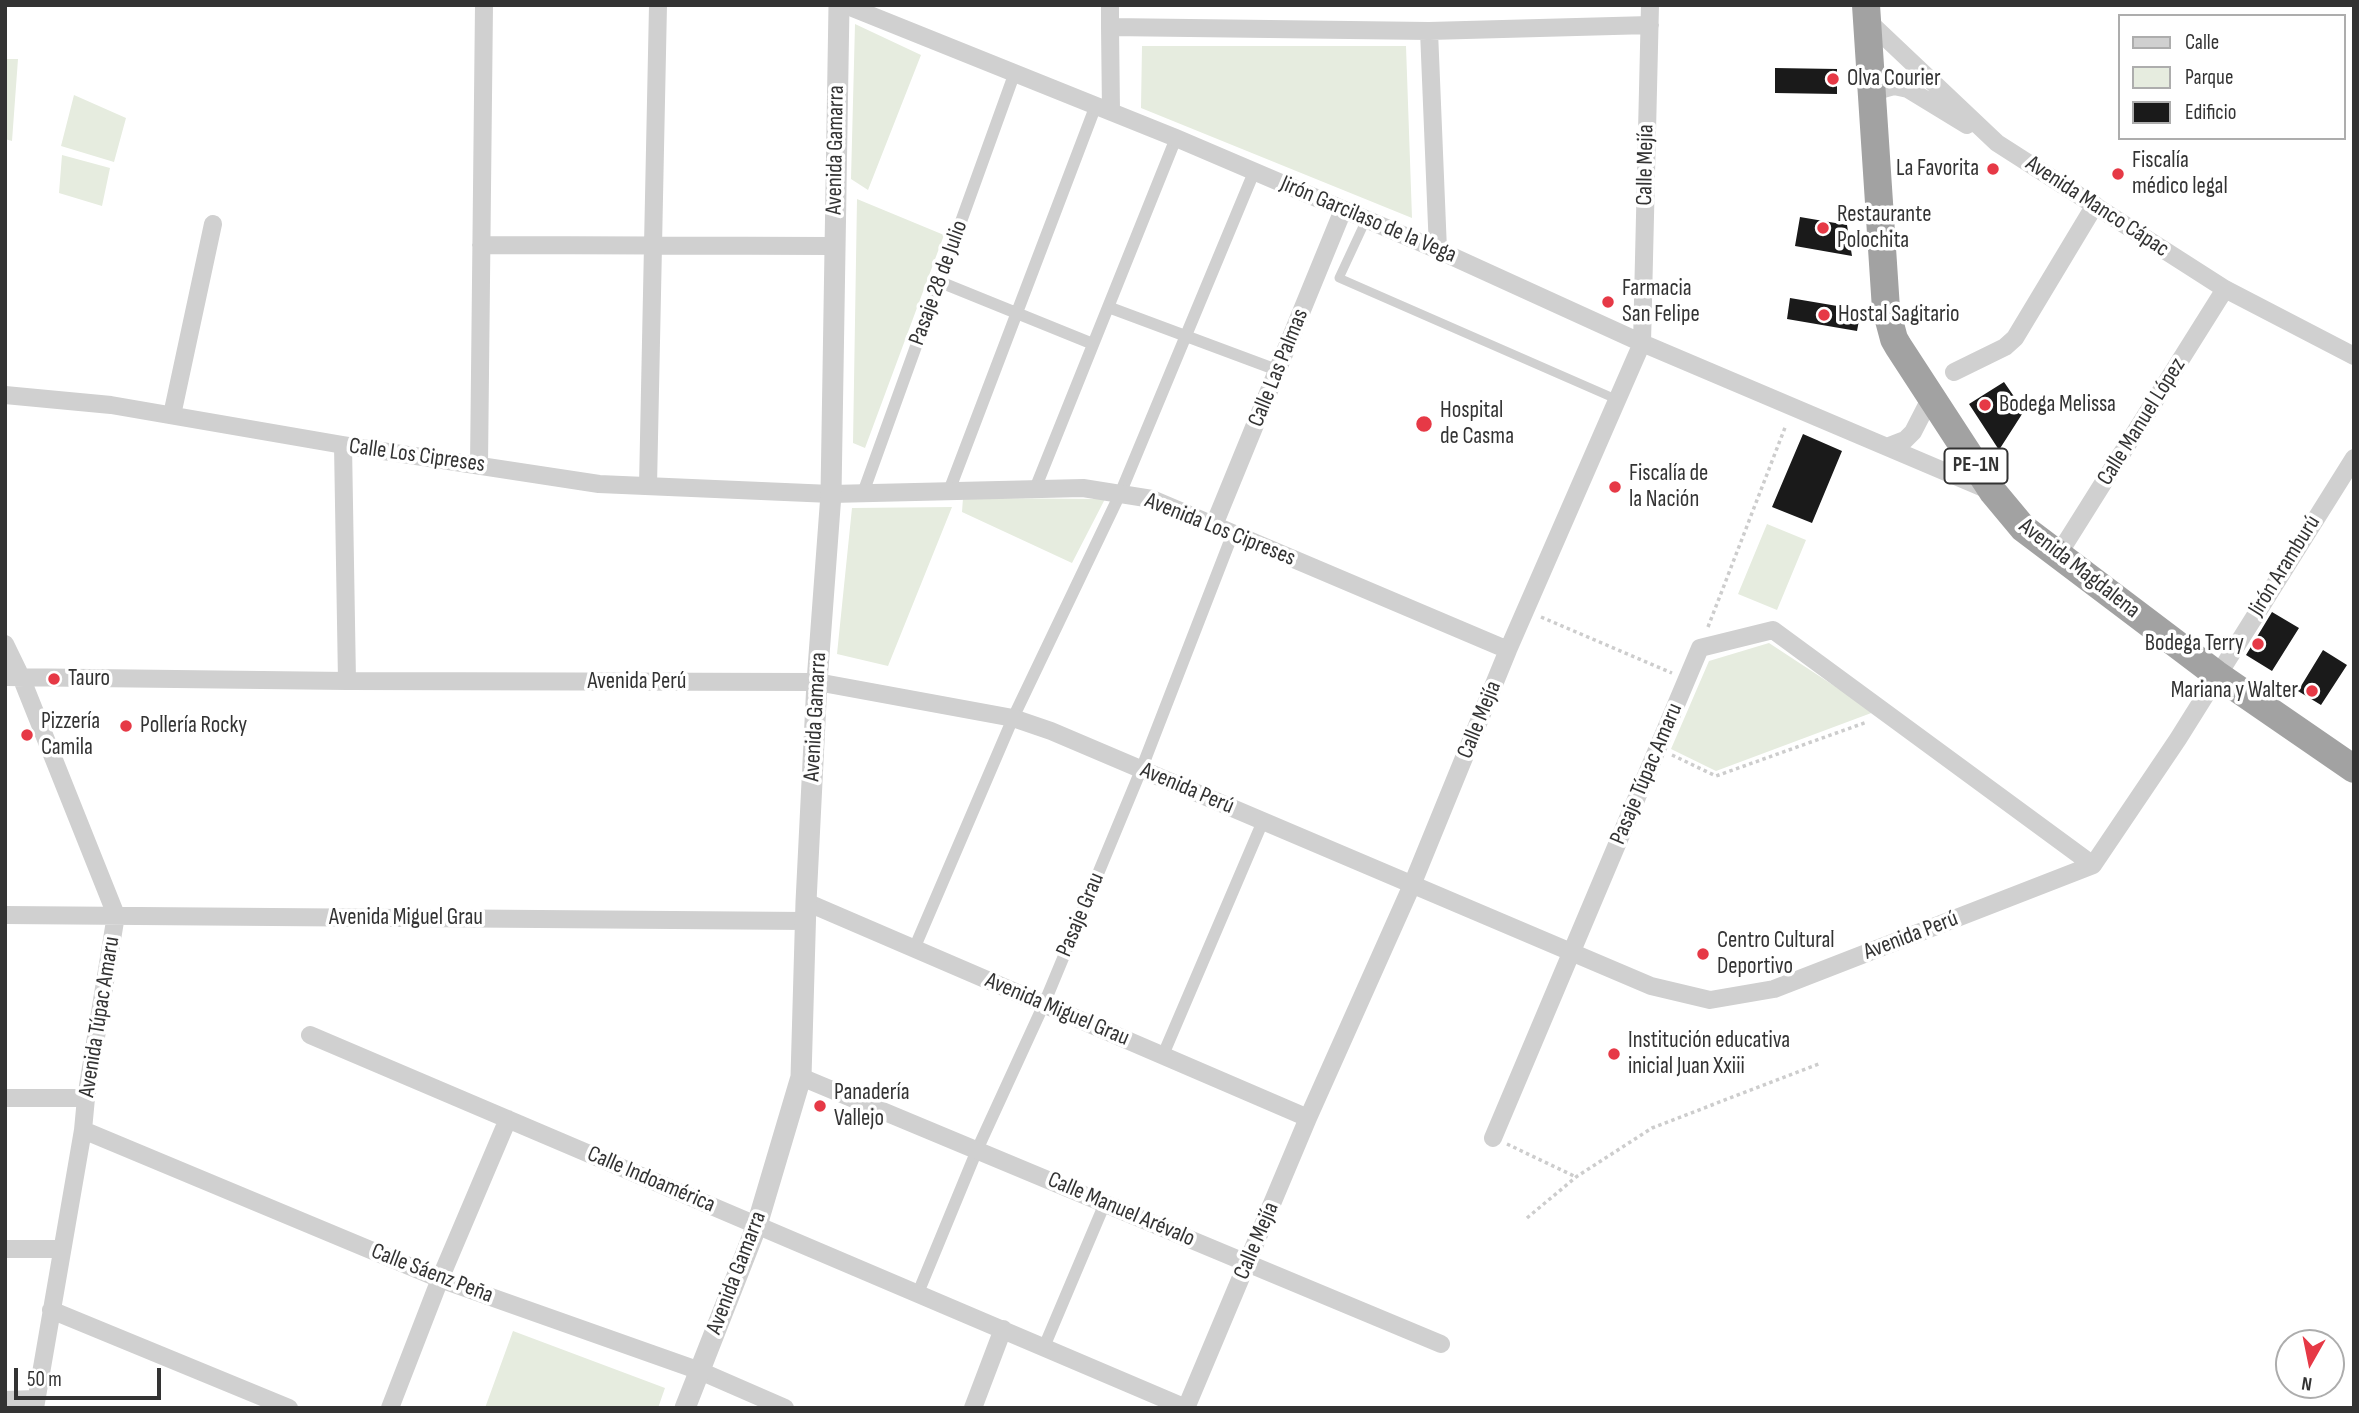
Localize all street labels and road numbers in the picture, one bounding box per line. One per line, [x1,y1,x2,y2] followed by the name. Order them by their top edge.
[821,85,851,215] street label: Avenida Gamarra
[1631,124,1661,206] street label: Calle Mejía
[2020,150,2174,264] street label: Avenida Manco Cápac
[1276,170,1460,270] street label: Jirón Garcilaso de la Vega
[904,217,974,349] street label: Pasaje 28 de Julio
[1243,305,1315,431] street label: Calle Las Palmas
[2092,353,2192,491] street label: Calle Manuel López
[347,433,487,479] street label: Calle Los Cipreses
[1944,448,2008,484] road number: PE-1N
[1141,487,1299,573] street label: Avenida Los Cipreses
[2243,510,2327,622] street label: Jirón Aramburú
[2013,513,2145,625] street label: Avenida Magdalena
[799,652,833,782] street label: Avenida Gamarra
[588,668,686,696] street label: Avenida Perú
[1452,677,1508,763] street label: Calle Mejía
[1605,699,1689,849] street label: Pasaje Túpac Amaru
[1136,757,1238,821] street label: Avenida Perú
[1051,869,1111,961] street label: Pasaje Grau
[329,904,483,932] street label: Avenida Miguel Grau
[1860,905,1962,967] street label: Avenida Perú
[74,935,126,1099] street label: Avenida Túpac Amaru
[981,967,1133,1053] street label: Avenida Miguel Grau
[583,1141,719,1219] street label: Calle Indoamérica
[1043,1167,1199,1253] street label: Calle Manuel Arévalo
[1228,1198,1286,1284] street label: Calle Mejía
[701,1208,773,1338] street label: Avenida Gamarra
[367,1238,497,1310] street label: Calle Sáenz Peña

